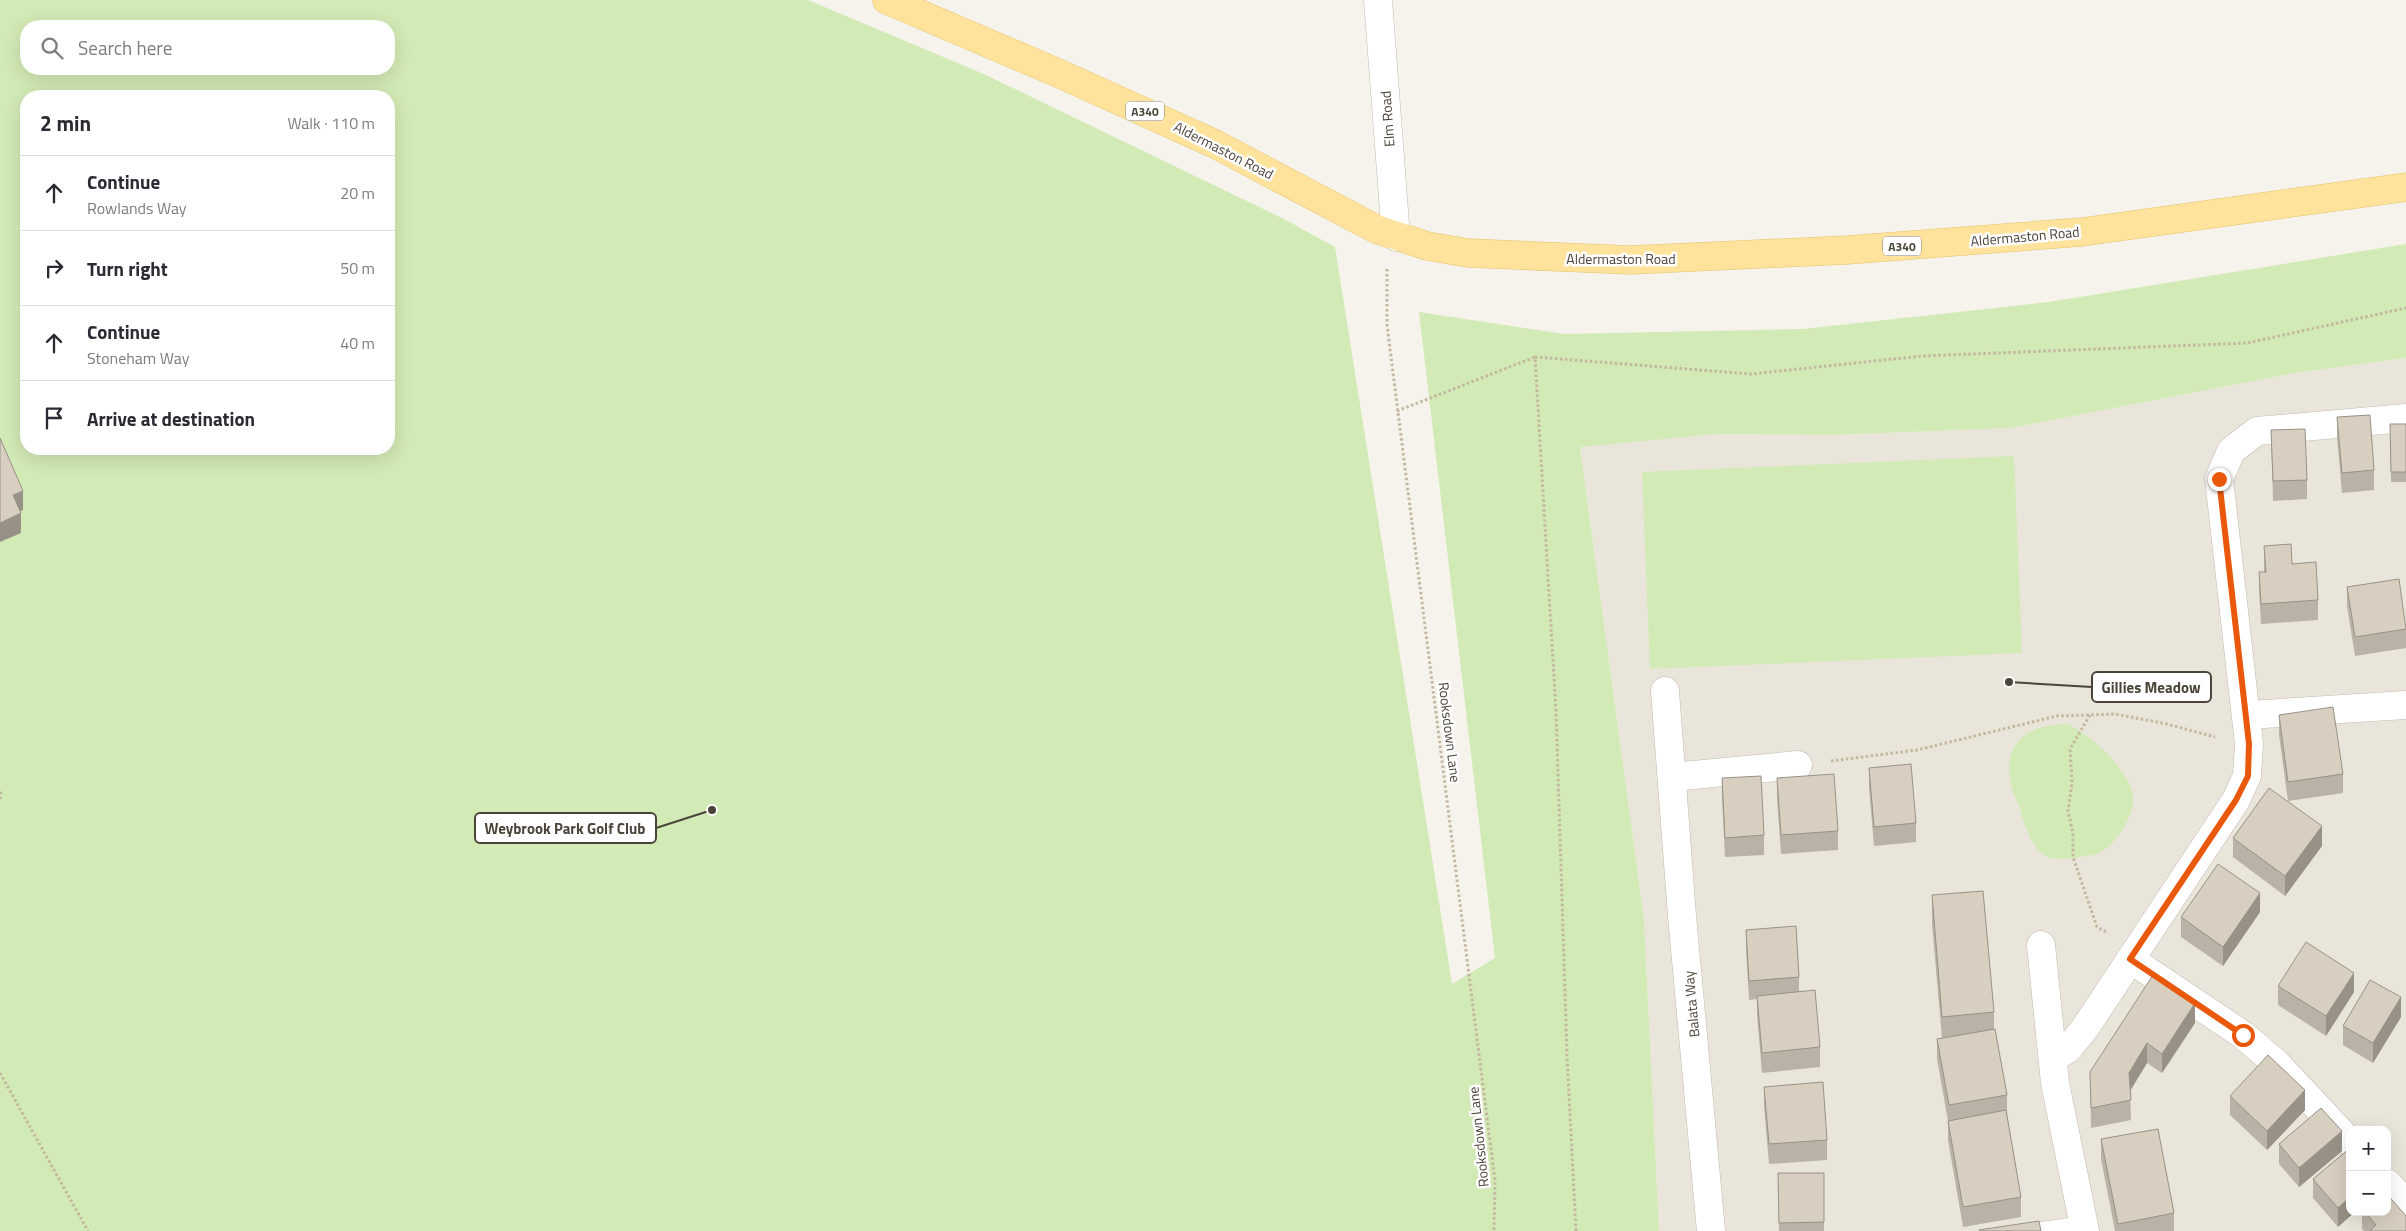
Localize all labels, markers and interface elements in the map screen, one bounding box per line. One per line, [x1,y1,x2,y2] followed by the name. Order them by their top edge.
[20,20,395,75] search box
[78,33,172,62] text: Search here
[38,34,66,62] icon: search
[1375,90,1399,148] street label: Elm Road
[1126,102,1164,120] road number: A340
[40,107,91,139] text: 2 min
[287,111,375,135] text: Walk · 110 m
[1171,116,1277,184] street label: Aldermaston Road
[87,167,160,196] text: Continue
[40,179,68,207] icon: ahead
[340,181,375,205] text: 20 m
[87,196,187,220] text: Rowlands Way
[1970,221,2080,251] street label: Aldermaston Road
[1883,237,1921,256] road number: A340
[1566,248,1676,269] street label: Aldermaston Road
[40,254,68,282] icon: right
[87,254,168,283] text: Turn right
[340,256,375,280] text: 50 m
[87,317,160,346] text: Continue
[40,329,68,357] icon: ahead
[340,331,375,355] text: 40 m
[87,346,189,370] text: Stoneham Way
[40,404,68,432] icon: arrive
[87,404,255,433] text: Arrive at destination
[2208,468,2231,491] route end
[2092,672,2211,702] callout: Gillies Meadow
[2102,676,2201,699] text: Gillies Meadow
[1433,681,1467,783] street label: Rooksdown Lane
[475,813,656,843] callout: Weybrook Park Golf Club
[485,817,645,840] text: Weybrook Park Golf Club
[1678,970,1704,1038] street label: Balata Way
[2232,1024,2255,1047] route start
[1462,1086,1494,1188] street label: Rooksdown Lane
[2346,1126,2391,1216] map controls
[2346,1126,2391,1171] button: +
[2346,1171,2391,1216] button: −

